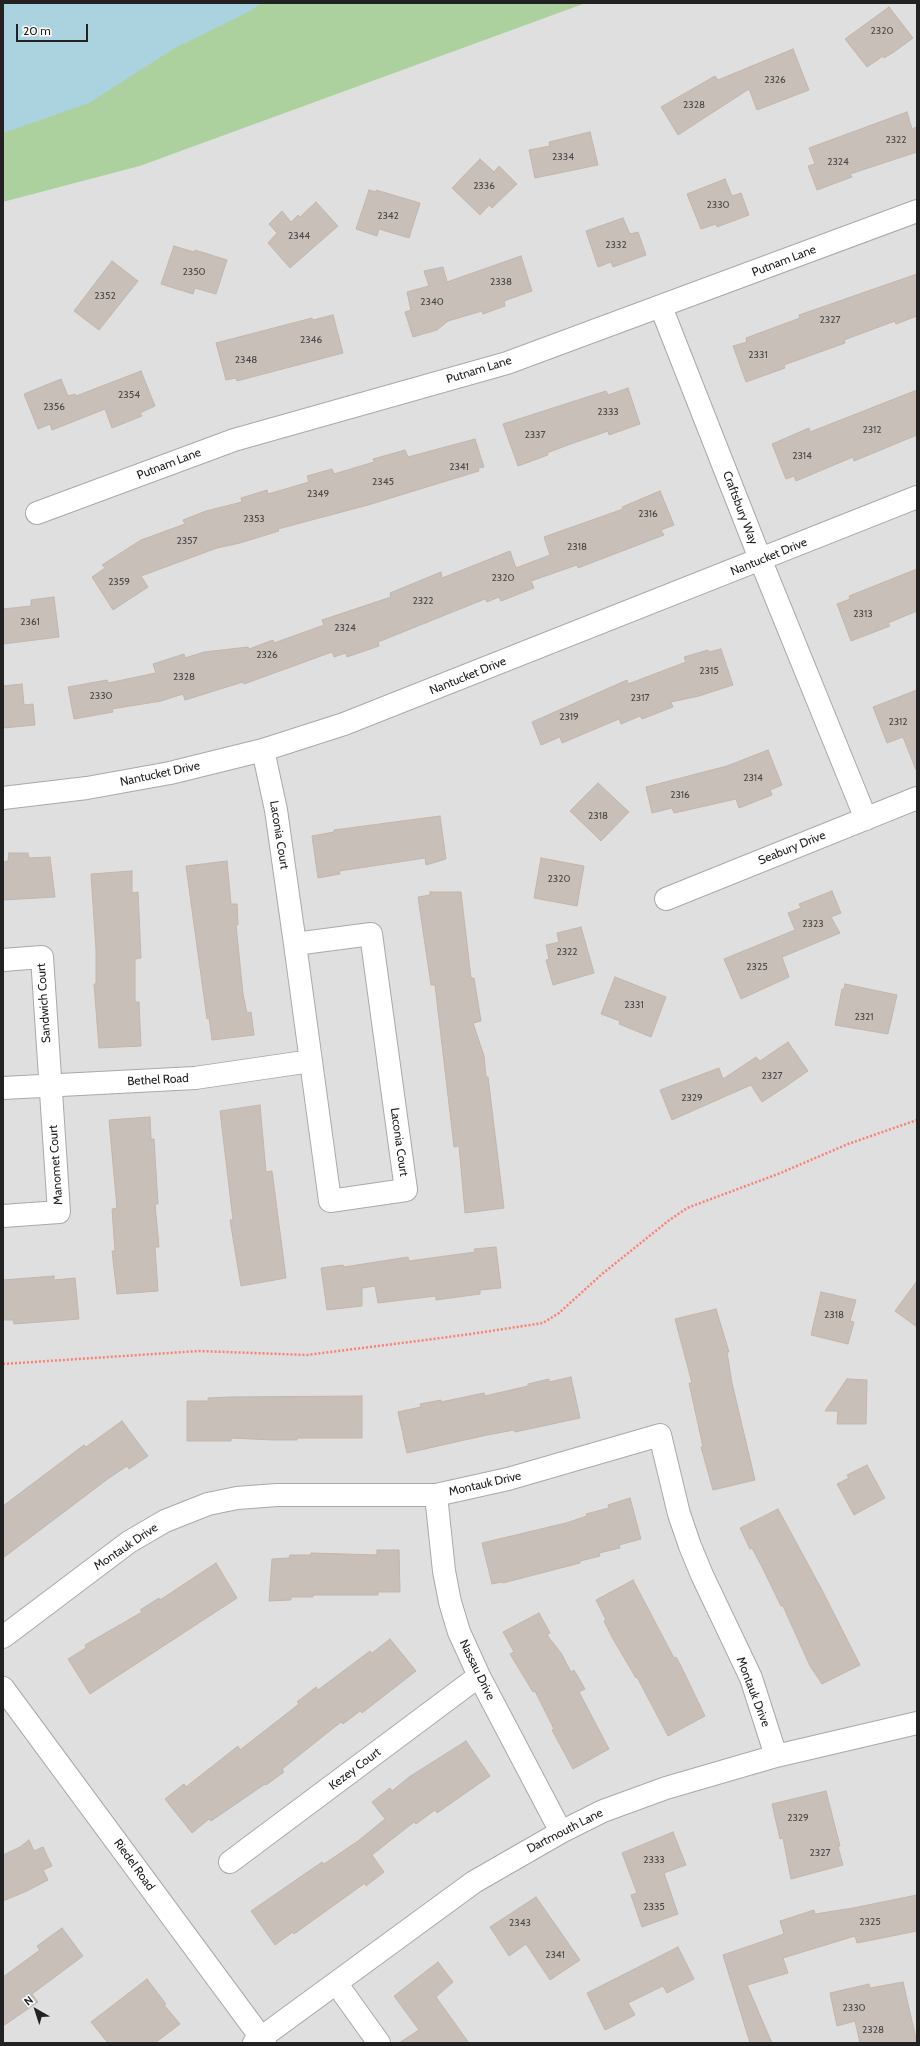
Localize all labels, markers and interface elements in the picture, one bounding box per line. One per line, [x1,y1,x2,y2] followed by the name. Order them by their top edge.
[18,16,90,42] scale bar
[23,23,51,38] text: 20 m
[871,25,893,37] house number: 2320
[764,74,786,86] house number: 2326
[683,99,705,111] house number: 2328
[885,134,907,146] house number: 2322
[552,151,574,163] house number: 2334
[827,156,849,168] house number: 2324
[473,180,495,192] house number: 2336
[706,199,730,211] house number: 2330
[377,210,399,222] house number: 2342
[288,230,310,242] house number: 2344
[605,239,627,251] house number: 2332
[750,242,818,280] street label: Putnam Lane
[182,266,206,278] house number: 2350
[490,276,512,288] house number: 2338
[94,290,116,302] house number: 2352
[420,296,444,308] house number: 2340
[820,314,840,326] house number: 2327
[300,334,322,346] house number: 2346
[748,349,768,361] house number: 2331
[445,353,513,387] street label: Putnam Lane
[235,354,257,366] house number: 2348
[118,389,140,401] house number: 2354
[43,401,65,413] house number: 2356
[597,406,619,418] house number: 2333
[862,424,882,436] house number: 2312
[524,429,546,441] house number: 2337
[135,445,203,483] street label: Putnam Lane
[792,450,812,462] house number: 2314
[449,461,469,473] house number: 2341
[719,469,761,547] street label: Craftsbury Way
[372,476,394,488] house number: 2345
[307,488,329,500] house number: 2349
[638,508,658,520] house number: 2316
[243,513,265,525] house number: 2353
[176,535,198,547] house number: 2357
[729,535,809,579] street label: Nantucket Drive
[567,541,587,553] house number: 2318
[492,572,514,584] house number: 2320
[108,576,130,588] house number: 2359
[412,595,434,607] house number: 2322
[853,608,873,620] house number: 2313
[20,616,40,628] house number: 2361
[334,622,356,634] house number: 2324
[256,649,278,661] house number: 2326
[428,654,508,698] street label: Nantucket Drive
[699,665,719,677] house number: 2315
[173,671,195,683] house number: 2328
[89,690,113,702] house number: 2330
[631,692,649,704] house number: 2317
[559,711,579,723] house number: 2319
[888,716,908,728] house number: 2312
[119,758,201,790] street label: Nantucket Drive
[743,772,763,784] house number: 2314
[670,789,690,801] house number: 2316
[266,800,292,870] street label: Laconia Court
[588,810,608,822] house number: 2318
[756,828,828,868] street label: Seabury Drive
[548,873,570,885] house number: 2320
[802,918,824,930] house number: 2323
[556,946,578,958] house number: 2322
[746,961,768,973] house number: 2325
[34,963,54,1043] street label: Sandwich Court
[624,999,644,1011] house number: 2331
[854,1011,874,1023] house number: 2321
[762,1070,782,1082] house number: 2327
[127,1071,189,1089] street label: Bethel Road
[681,1092,703,1104] house number: 2329
[387,1107,411,1177] street label: Laconia Court
[46,1125,66,1205] street label: Manomet Court
[824,1309,844,1321] house number: 2318
[447,1469,523,1499] street label: Montauk Drive
[91,1520,161,1574] street label: Montauk Drive
[456,1637,498,1703] street label: Nassau Drive
[733,1655,773,1729] street label: Montauk Drive
[326,1745,384,1793] street label: Kezey Court
[525,1806,605,1856] street label: Dartmouth Lane
[787,1812,809,1824] house number: 2329
[110,1836,158,1894] street label: Riedel Road
[810,1847,830,1859] house number: 2327
[643,1854,665,1866] house number: 2333
[643,1901,665,1913] house number: 2335
[859,1916,881,1928] house number: 2325
[509,1917,531,1929] house number: 2343
[545,1949,565,1961] house number: 2341
[16,1990,56,2030] north arrow
[21,1993,36,2009] text: N
[842,2002,866,2014] house number: 2330
[862,2024,884,2036] house number: 2328

